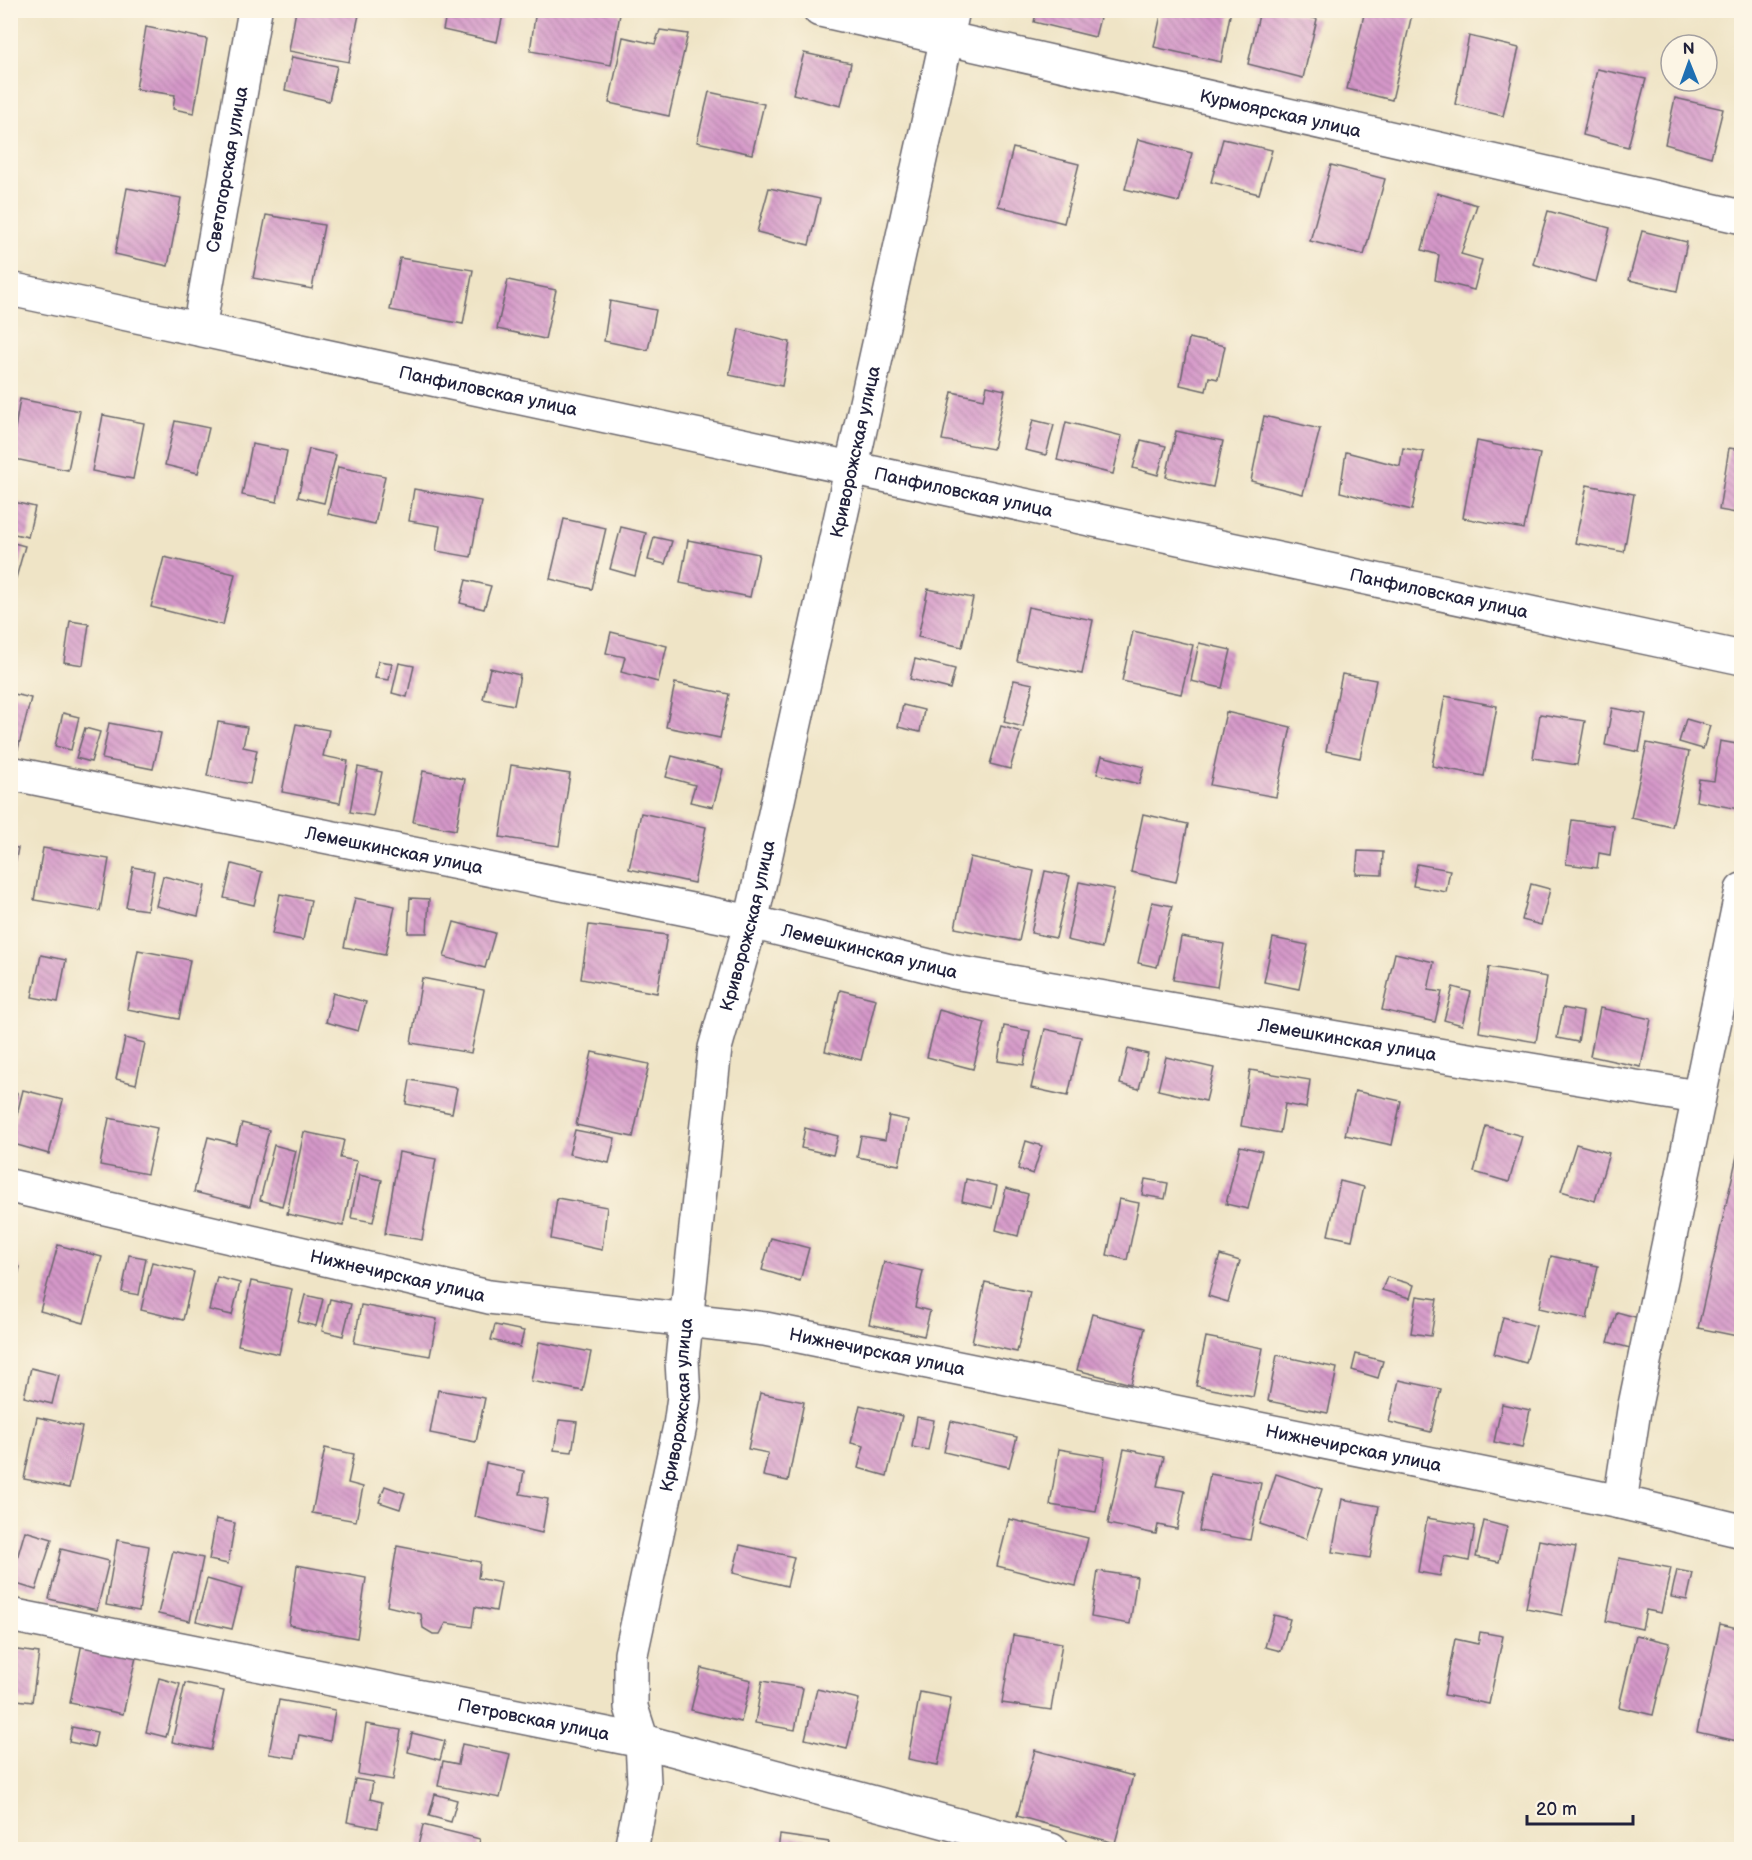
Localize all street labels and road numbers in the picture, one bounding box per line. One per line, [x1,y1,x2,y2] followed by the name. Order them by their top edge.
[202,84,252,254] street label: Светогорская улица
[1198,85,1364,142] street label: Курмоярская улица
[397,362,580,420] street label: Панфиловская улица
[826,363,884,540] street label: Криворожская улица
[872,463,1055,521] street label: Панфиловская улица
[1348,564,1530,623] street label: Панфиловская улица
[303,822,485,878] street label: Лемешкинская улица
[716,838,779,1014] street label: Криворожская улица
[778,919,960,983] street label: Лемешкинская улица
[1256,1014,1438,1065] street label: Лемешкинская улица
[308,1245,488,1306] street label: Нижнечирская улица
[656,1317,697,1494] street label: Криворожская улица
[787,1324,967,1380] street label: Нижнечирская улица
[1264,1420,1444,1476] street label: Нижнечирская улица
[456,1694,612,1745] street label: Петровская улица

